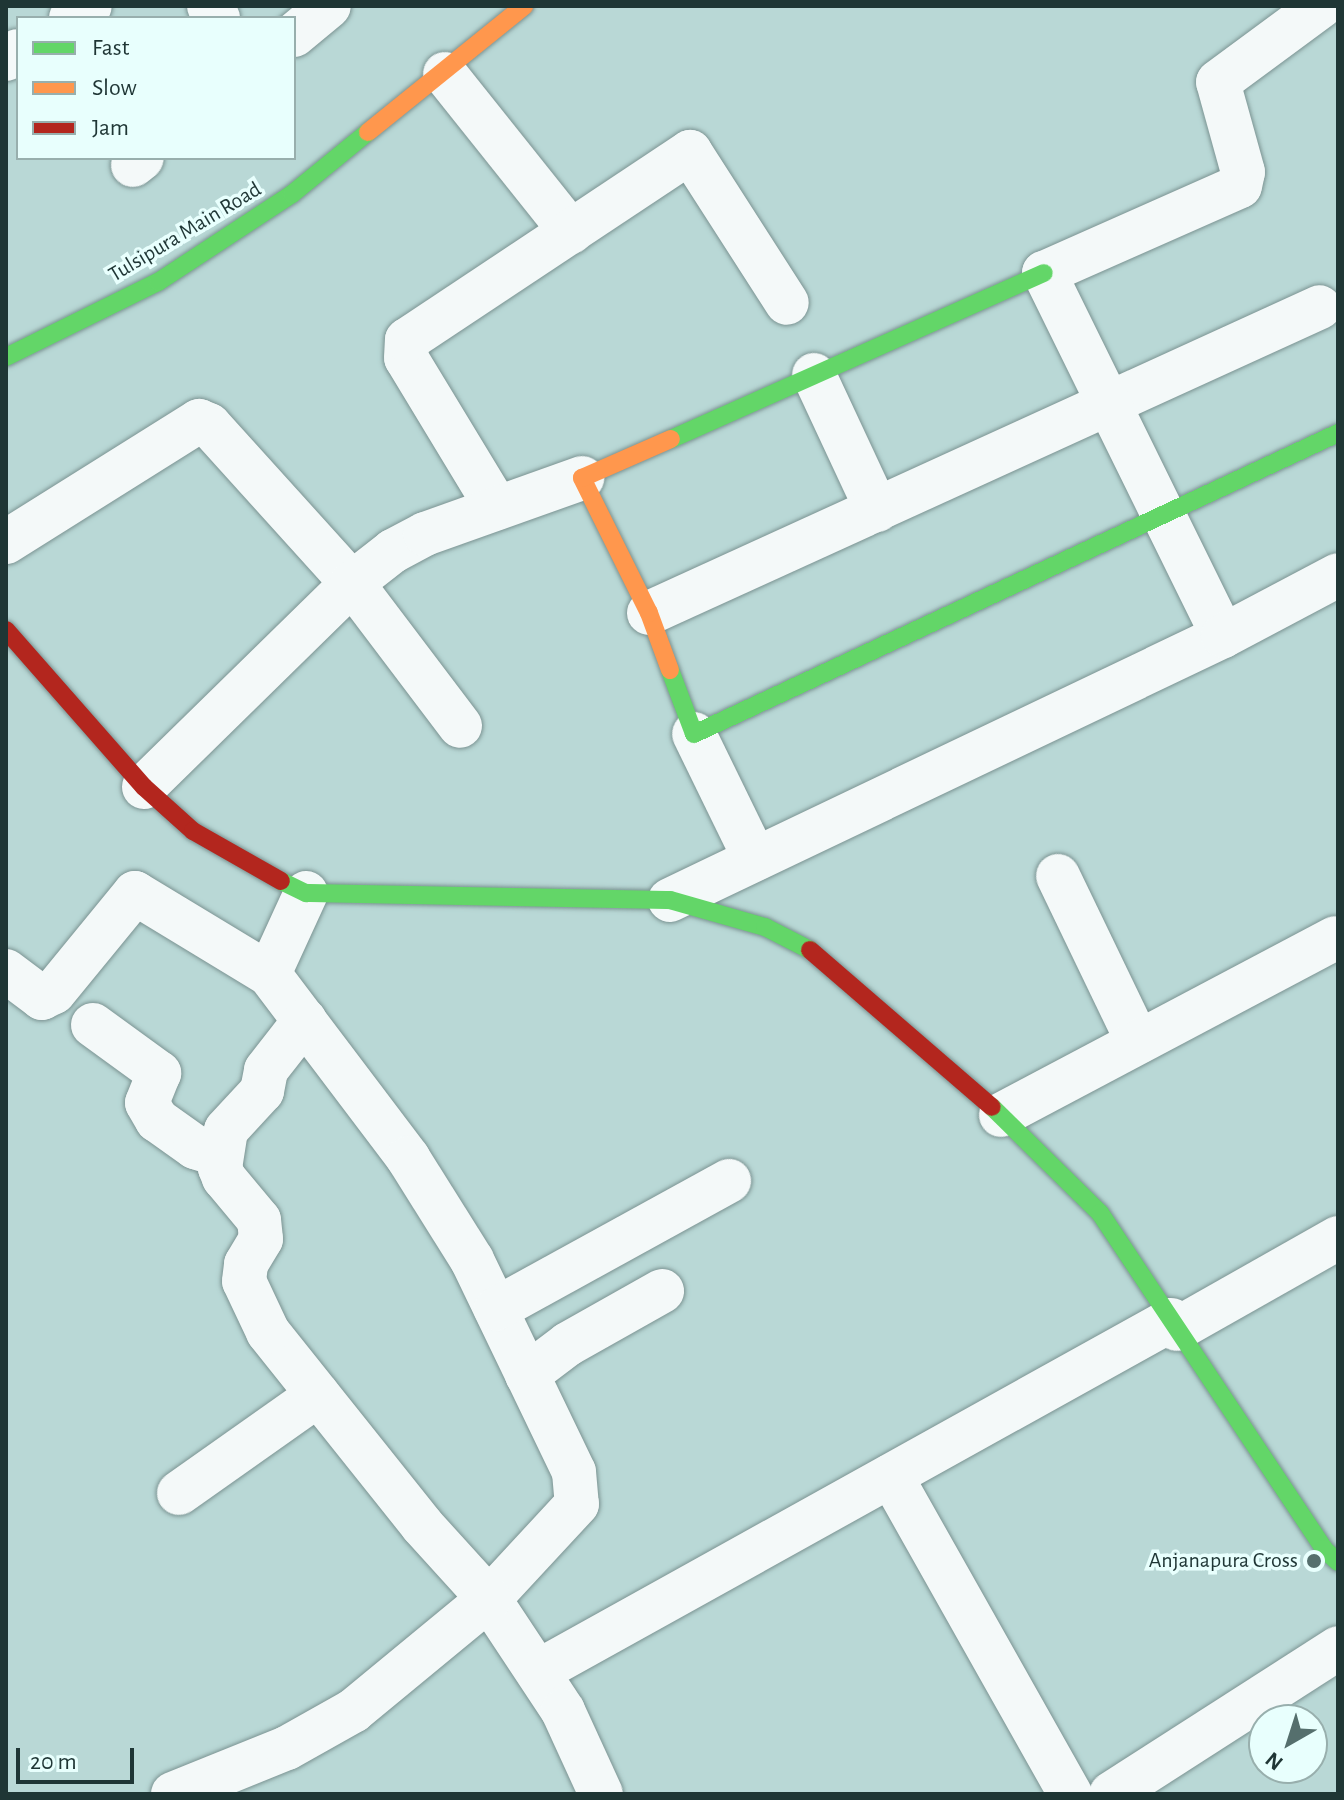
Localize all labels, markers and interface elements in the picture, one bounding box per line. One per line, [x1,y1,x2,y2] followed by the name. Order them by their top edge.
[16,16,296,160] legend
[92,36,129,60] text: Fast
[92,76,137,100] text: Slow
[92,116,129,140] text: Jam
[104,176,266,288] street label: Tulsipura Main Road
[1149,1548,1298,1574] place label: Anjanapura Cross
[1305,1552,1323,1570] marker: Anjanapura Cross
[1248,1704,1328,1784] north arrow
[20,1732,138,1782] scale bar
[1261,1748,1287,1774] text: N
[30,1750,77,1774] text: 20 m

